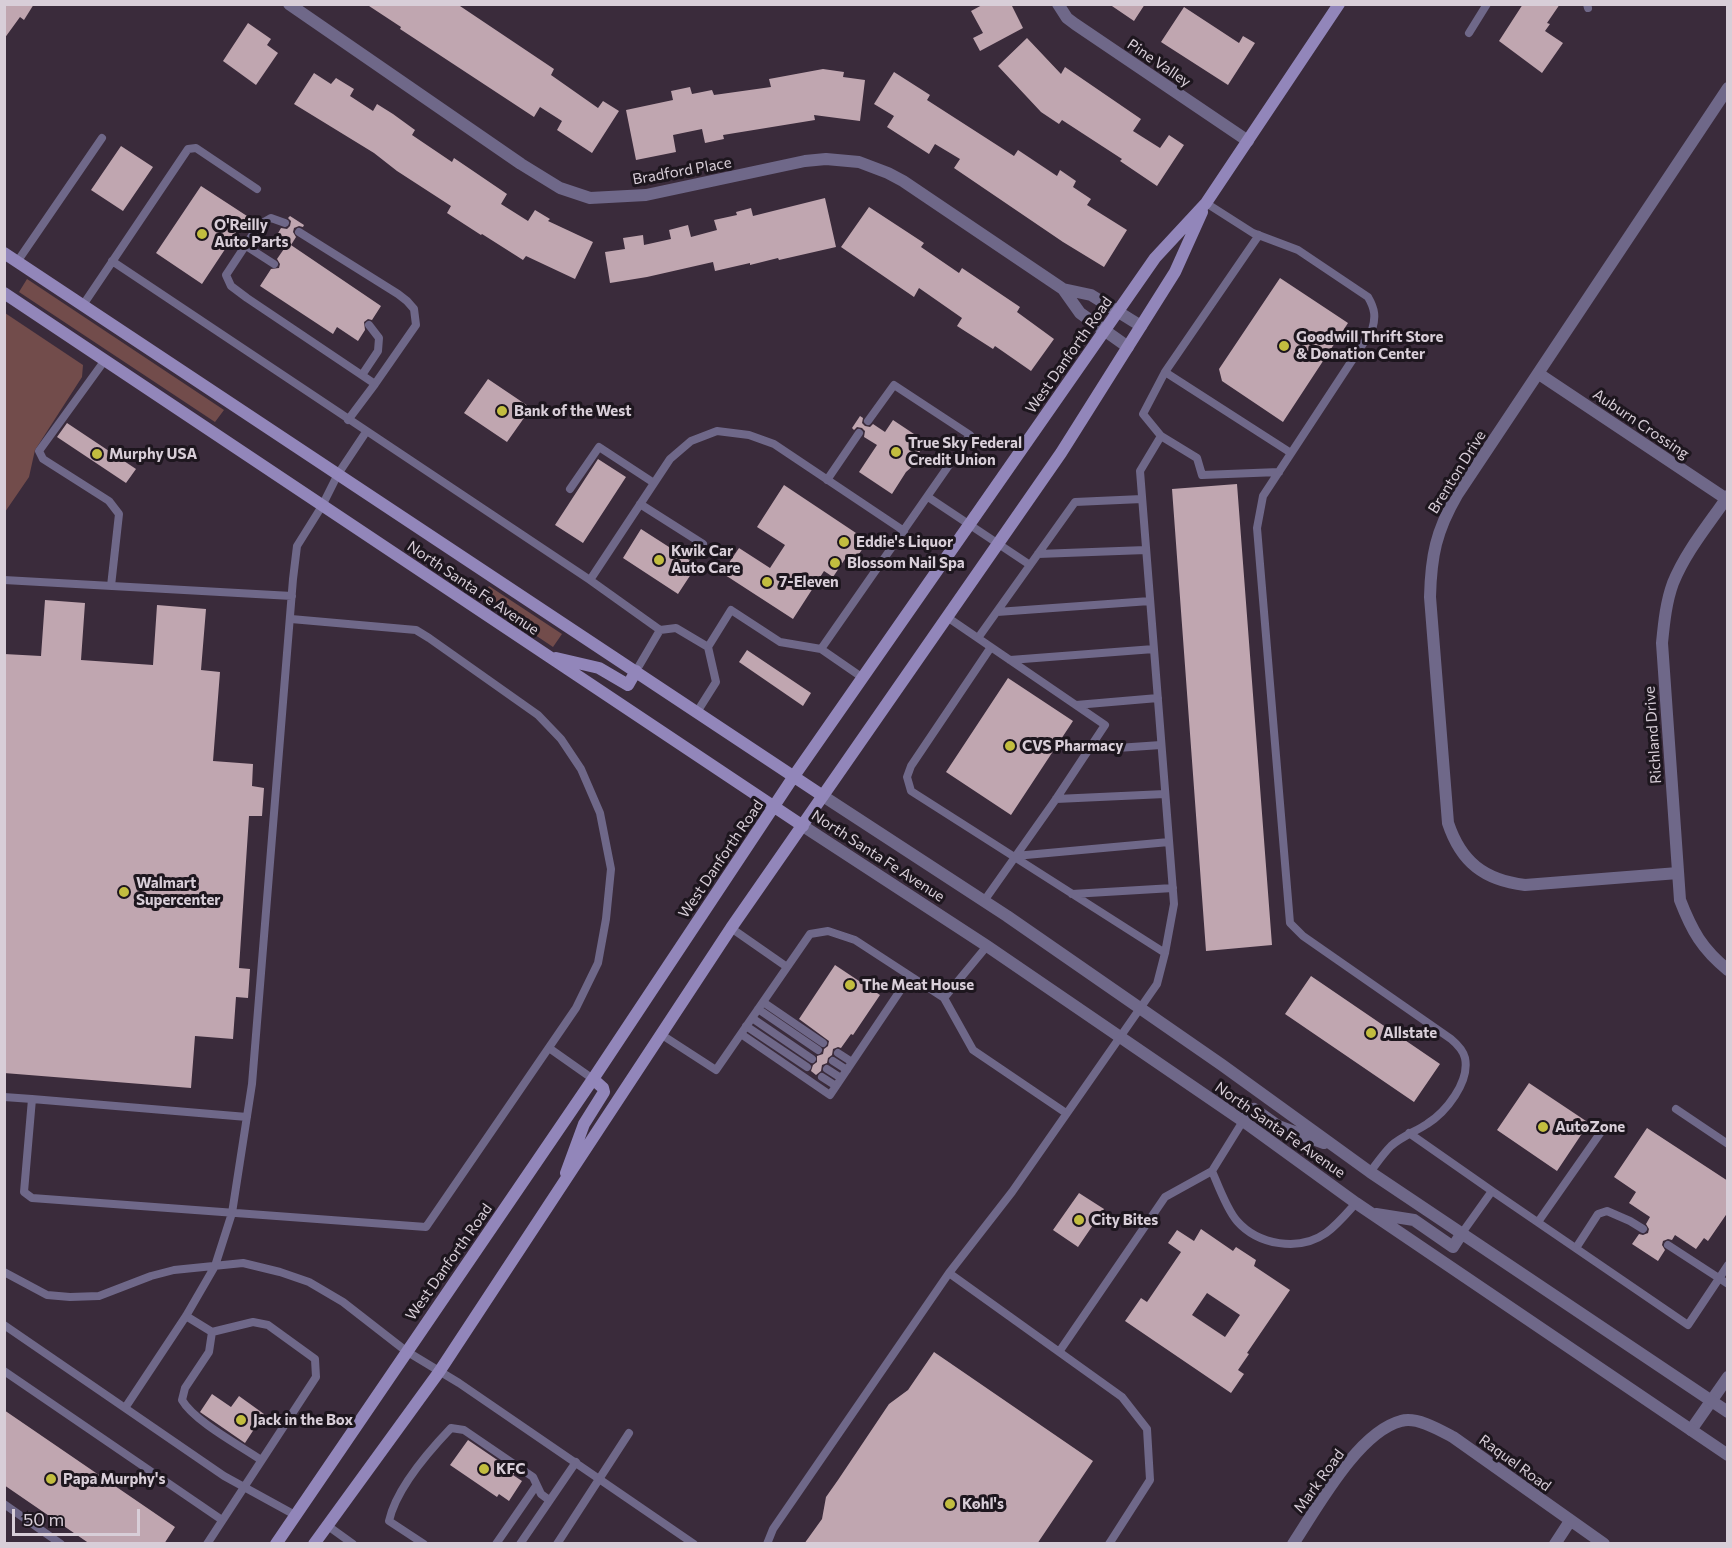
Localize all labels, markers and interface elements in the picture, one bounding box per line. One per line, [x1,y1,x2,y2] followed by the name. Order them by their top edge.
[1124,35,1194,91] street label: Pine Valley
[631,153,733,189] street label: Bradford Place
[214,216,288,251] place label: O'Reilly Auto Parts
[195,227,209,241] marker: O'Reilly Auto Parts
[1022,293,1116,417] street label: West Danforth Road
[1296,328,1443,363] place label: Goodwill Thrift Store & Donation Center
[1277,339,1291,353] marker: Goodwill Thrift Store & Donation Center
[1589,385,1693,463] street label: Auburn Crossing
[514,402,631,420] place label: Bank of the West
[495,404,509,418] marker: Bank of the West
[1424,427,1490,517] street label: Brenton Drive
[908,434,1022,469] place label: True Sky Federal Credit Union
[109,445,197,463] place label: Murphy USA
[889,445,903,459] marker: True Sky Federal Credit Union
[90,447,104,461] marker: Murphy USA
[856,533,953,551] place label: Eddie's Liquor
[837,535,851,549] marker: Eddie's Liquor
[404,537,542,639] street label: North Santa Fe Avenue
[671,542,740,577] place label: Kwik Car Auto Care
[652,553,666,567] marker: Kwik Car Auto Care
[847,554,965,572] place label: Blossom Nail Spa
[828,556,842,570] marker: Blossom Nail Spa
[779,573,839,591] place label: 7-Eleven
[760,575,774,589] marker: 7-Eleven
[1641,686,1665,784] street label: Richland Drive
[1022,737,1123,755] place label: CVS Pharmacy
[1003,739,1017,753] marker: CVS Pharmacy
[675,797,767,921] street label: West Danforth Road
[808,806,948,906] street label: North Santa Fe Avenue
[136,874,221,909] place label: Walmart Supercenter
[117,885,131,899] marker: Walmart Supercenter
[862,976,974,994] place label: The Meat House
[843,978,857,992] marker: The Meat House
[1383,1024,1437,1042] place label: Allstate
[1364,1026,1378,1040] marker: Allstate
[1211,1078,1349,1182] street label: North Santa Fe Avenue
[1555,1118,1625,1136] place label: AutoZone
[1536,1120,1550,1134] marker: AutoZone
[402,1200,496,1324] street label: West Danforth Road
[1091,1211,1158,1229] place label: City Bites
[1072,1213,1086,1227] marker: City Bites
[253,1411,353,1429] place label: Jack in the Box
[234,1413,248,1427] marker: Jack in the Box
[1475,1431,1555,1495] street label: Raquel Road
[1290,1446,1348,1516] street label: Mark Road
[496,1460,525,1478] place label: KFC
[477,1462,491,1476] marker: KFC
[63,1470,165,1488] place label: Papa Murphy's
[44,1472,58,1486] marker: Papa Murphy's
[962,1495,1004,1513] place label: Kohl's
[15,1497,142,1535] scale bar
[943,1497,957,1511] marker: Kohl's
[23,1508,64,1530] text: 50 m

